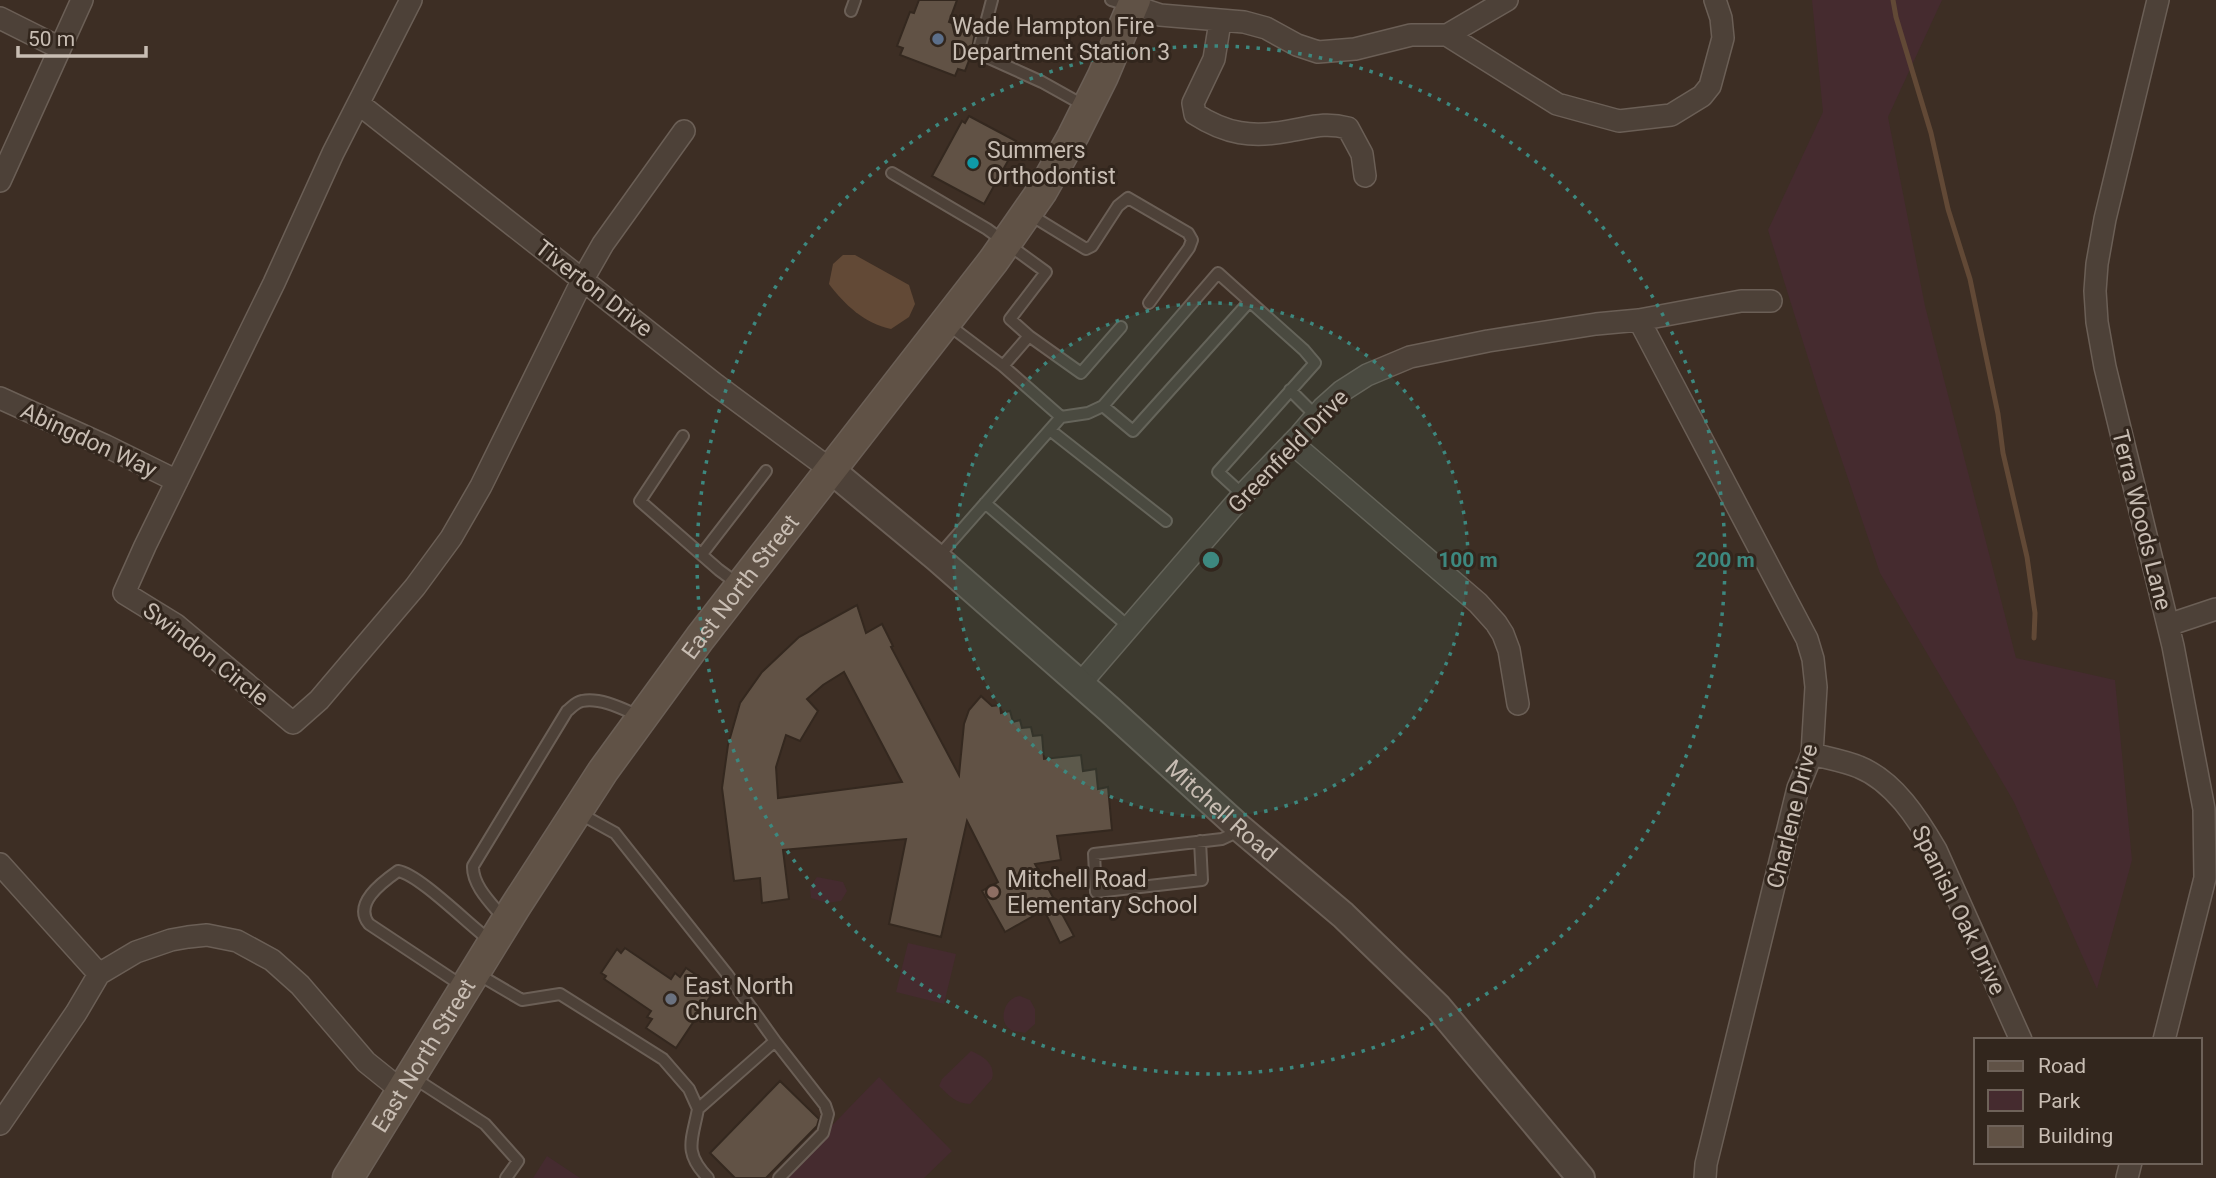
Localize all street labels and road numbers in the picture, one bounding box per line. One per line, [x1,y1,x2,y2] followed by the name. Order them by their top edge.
[530,234,658,343] street label: Tiverton Drive
[1223,384,1354,519] street label: Greenfield Drive
[17,397,161,484] street label: Abingdon Way
[2106,427,2177,613] street label: Terra Woods Lane
[676,509,805,664] street label: East North Street
[138,597,274,712] street label: Swindon Circle
[1761,741,1823,891] street label: Charlene Drive
[1160,754,1282,867] street label: Mitchell Road
[1906,821,2011,999] street label: Spanish Oak Drive
[367,974,481,1137] street label: East North Street

